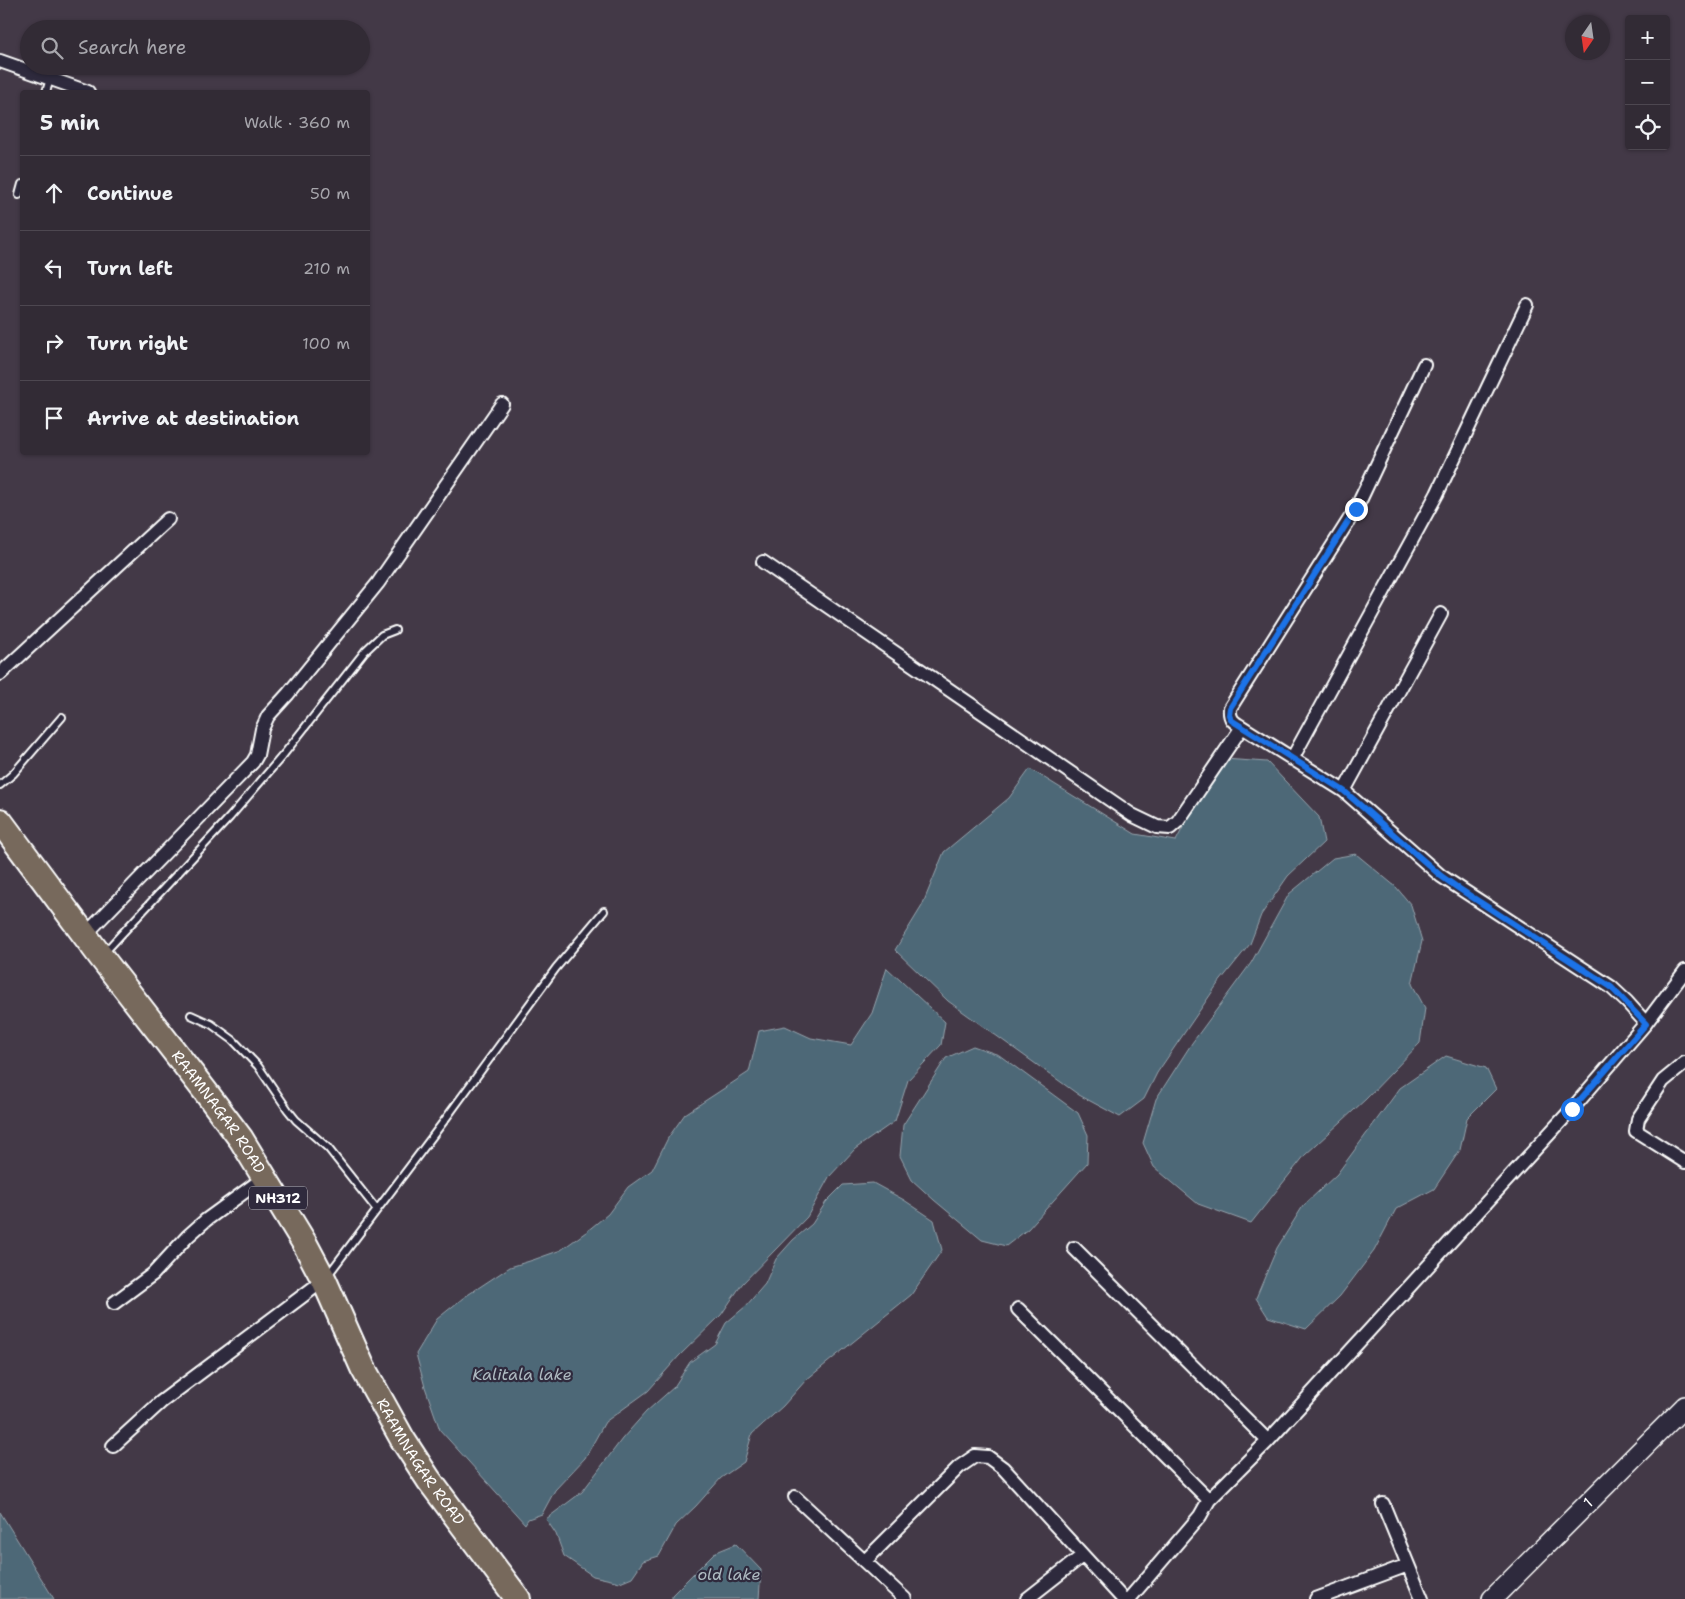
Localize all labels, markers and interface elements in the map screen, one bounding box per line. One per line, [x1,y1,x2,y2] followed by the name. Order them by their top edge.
[1565,15,1610,60] north arrow
[1625,15,1670,150] map controls
[1625,15,1670,60] button: +
[20,20,370,75] search box
[38,34,66,62] icon: search
[78,35,187,60] text: Search here
[1625,60,1670,105] button: −
[1625,105,1670,150] button: locate
[40,109,100,137] text: 5 min
[244,112,350,133] text: Walk · 360 m
[40,179,68,207] icon: ahead
[87,181,173,206] text: Continue
[310,183,350,204] text: 50 m
[40,254,68,282] icon: left
[87,256,173,281] text: Turn left
[303,258,350,279] text: 210 m
[40,329,68,357] icon: right
[87,331,188,356] text: Turn right
[302,333,350,354] text: 100 m
[40,404,68,432] icon: arrive
[87,406,299,431] text: Arrive at destination
[1345,498,1368,521] route end
[167,1046,270,1177] street label: RAAMNAGAR ROAD
[1561,1098,1584,1121] route start
[249,1186,307,1210] road number: NH312
[472,1364,572,1385] water label: Kalitala lake
[372,1395,469,1529] street label: RAAMNAGAR ROAD
[1579,1494,1597,1512] street label: 1
[697,1564,761,1585] water label: old lake

